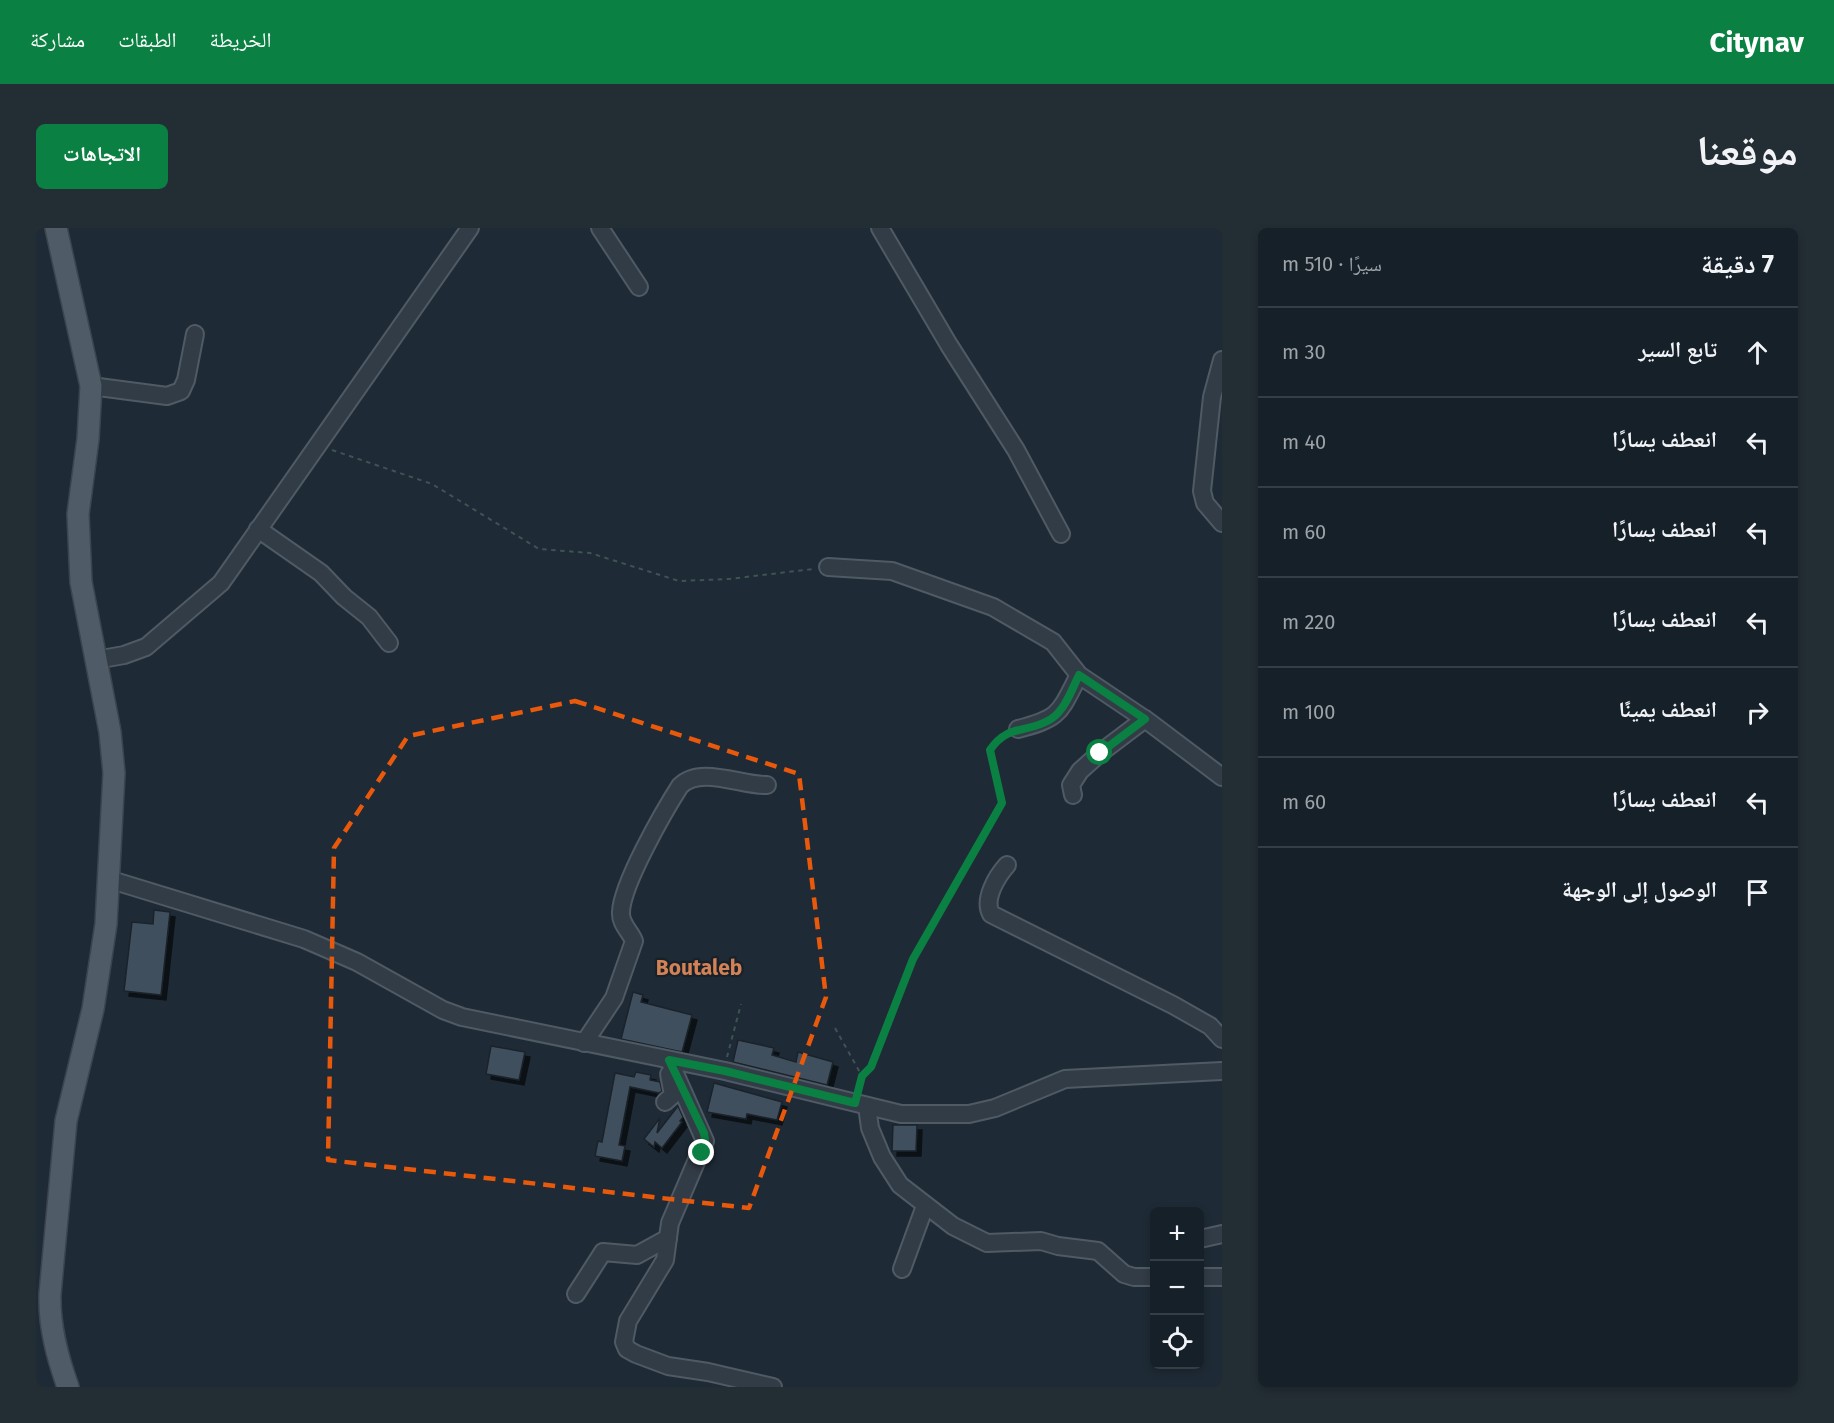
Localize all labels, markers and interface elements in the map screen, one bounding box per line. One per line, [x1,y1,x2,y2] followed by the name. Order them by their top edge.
[1709,26,1804,59] text: Citynav
[30,27,85,53] text: مشاركة
[118,27,177,53] text: الطبقات
[210,27,271,53] text: الخريطة
[36,124,168,189] button: الاتجاهات
[1697,126,1798,176] text: موقعنا
[1701,249,1774,280] text: 7 دقيقة
[1282,252,1382,276] text: سيرًا · 510 m
[1638,336,1717,363] text: تابع السير
[1741,336,1774,369] icon: ahead
[1282,340,1326,364] text: 30 m
[1612,426,1717,453] text: انعطف يسارًا
[1741,426,1774,459] icon: left
[1282,430,1326,454] text: 40 m
[1612,516,1717,543] text: انعطف يسارًا
[1741,516,1774,549] icon: left
[1282,520,1326,544] text: 60 m
[1612,606,1717,633] text: انعطف يسارًا
[1741,606,1774,639] icon: left
[1282,610,1335,634] text: 220 m
[1618,696,1717,723] text: انعطف يمينًا
[1741,696,1774,729] icon: right
[1282,700,1335,724] text: 100 m
[1086,739,1112,765] route start
[1612,786,1717,813] text: انعطف يسارًا
[1741,786,1774,819] icon: left
[1282,790,1326,814] text: 60 m
[1562,876,1717,903] text: الوصول إلى الوجهة
[1741,876,1774,909] icon: arrive
[656,955,742,981] district label: Boutaleb
[688,1139,714,1165] route end
[1150,1207,1204,1369] map controls
[1150,1207,1204,1261] button: +
[1150,1261,1204,1315] button: −
[1150,1315,1204,1369] button: locate

